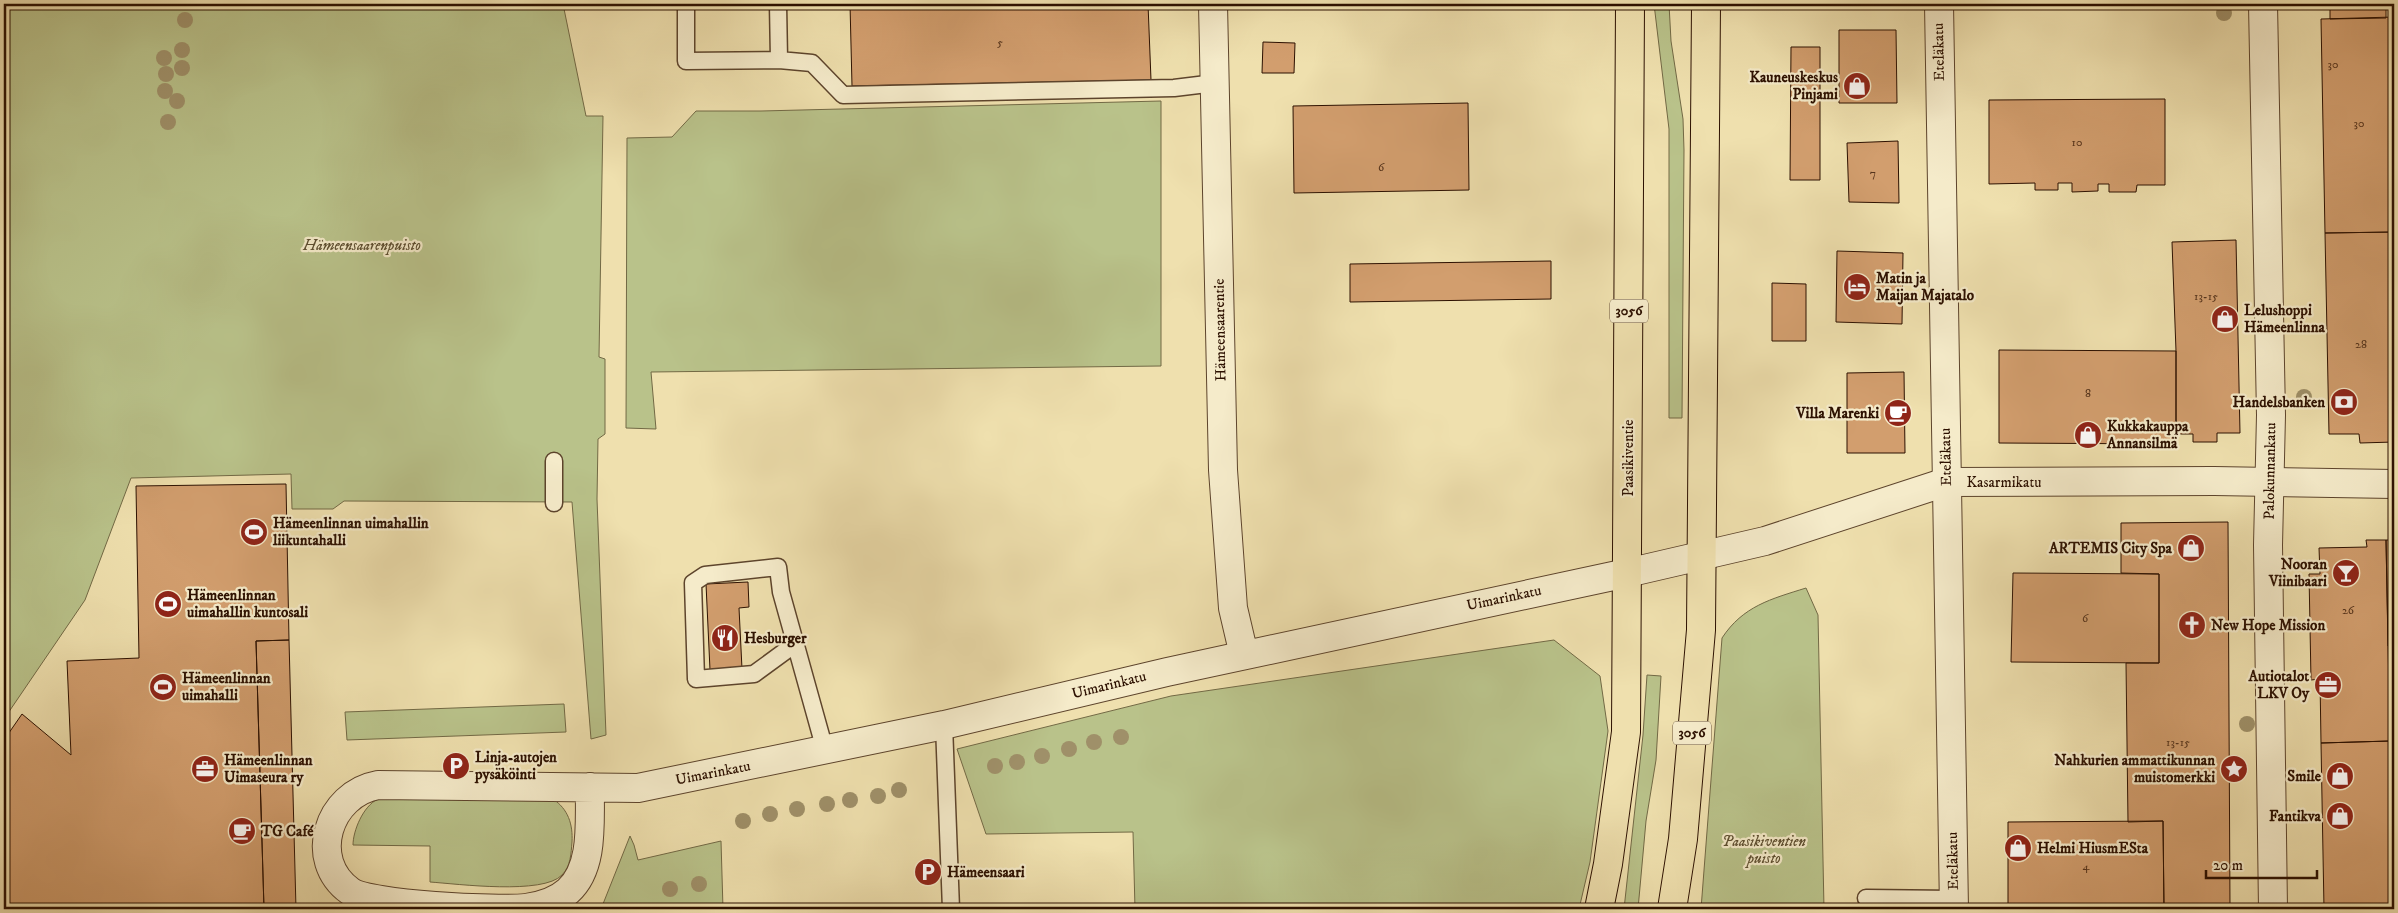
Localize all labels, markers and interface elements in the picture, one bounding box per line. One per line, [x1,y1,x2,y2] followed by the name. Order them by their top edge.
[1929,23,1949,81] street label: Eteläkatu
[997,35,1003,50] house number: 5
[2328,57,2338,72] house number: 30
[1749,68,1838,104] place label: Kauneuskeskus Pinjami
[1842,71,1872,101] shop icon: Kauneuskeskus Pinjami
[2354,116,2364,131] house number: 30
[2072,135,2082,150] house number: 10
[1378,160,1385,175] house number: 6
[1870,166,1876,181] house number: 7
[302,236,421,255] park label: Hämeensaarenpuisto
[1876,269,1975,305] place label: Matin ja Maijan Majatalo
[1842,272,1872,302] hotel icon: Matin ja Maijan Majatalo
[1210,279,1230,381] street label: Hämeensaarentie
[2194,289,2218,304] house number: 13-15
[1610,300,1648,322] road number: 3056
[2244,301,2325,337] place label: Lelushoppi Hämeenlinna
[2210,304,2240,334] shop icon: Lelushoppi Hämeenlinna
[2355,337,2367,352] house number: 28
[2085,386,2091,401] house number: 8
[2329,387,2359,417] bank icon: Handelsbanken
[2232,393,2325,412] place label: Handelsbanken
[1883,398,1913,428] cafe icon: Villa Marenki
[1795,404,1879,423] place label: Villa Marenki
[2106,417,2189,453] place label: Kukkakauppa Annansilmä
[1619,419,1638,497] street label: Paasikiventie
[2073,420,2103,450] shop icon: Kukkakauppa Annansilmä
[2260,422,2280,520] street label: Palokunnankatu
[1936,428,1956,486] street label: Eteläkatu
[1967,473,2041,492] street label: Kasarmikatu
[272,514,429,550] place label: Hämeenlinnan uimahallin liikuntahalli
[239,517,269,547] sports icon: Hämeenlinnan uimahallin liikuntahalli
[2176,533,2206,563] shop icon: ARTEMIS City Spa
[2048,539,2173,558] place label: ARTEMIS City Spa
[2268,555,2327,591] place label: Nooran Viinibaari
[2331,558,2361,588] bar icon: Nooran Viinibaari
[1465,581,1543,615] street label: Uimarinkatu
[187,586,308,622] place label: Hämeenlinnan uimahallin kuntosali
[153,589,183,619] sports icon: Hämeenlinnan uimahallin kuntosali
[2342,603,2355,618] house number: 26
[2177,610,2207,640] church icon: New Hope Mission
[2082,611,2089,626] house number: 6
[2211,616,2325,635] place label: New Hope Mission
[710,623,740,653] restaurant icon: Hesburger
[744,629,807,648] place label: Hesburger
[1070,667,1148,703] street label: Uimarinkatu
[2248,667,2310,703] place label: Autiotalot LKV Oy
[182,669,271,705] place label: Hämeenlinnan uimahalli
[2313,670,2343,700] office icon: Autiotalot LKV Oy
[148,672,178,702] sports icon: Hämeenlinnan uimahalli
[1673,721,1711,744] road number: 3056
[2166,735,2190,750] house number: 13-15
[474,748,557,784] place label: Linja-autojen pysäköinti
[224,751,313,787] place label: Hämeenlinnan Uimaseura ry
[441,751,471,781] parking icon: Linja-autojen pysäköinti
[2054,751,2215,787] place label: Nahkurien ammattikunnan muistomerkki
[190,754,220,784] office icon: Hämeenlinnan Uimaseura ry
[2219,754,2249,784] place icon: Nahkurien ammattikunnan muistomerkki
[674,756,752,790] street label: Uimarinkatu
[2325,761,2355,791] shop icon: Smile
[2287,767,2322,786] place label: Smile
[2325,801,2355,831] shop icon: Fantikva
[2269,807,2322,826] place label: Fantikva
[227,816,257,846] cafe icon: TG Café
[260,822,314,841] place label: TG Café
[1722,832,1806,868] park label: Paasikiventien puisto
[1943,832,1963,890] street label: Eteläkatu
[2003,833,2033,863] shop icon: Helmi HiusmESta
[2037,839,2149,858] place label: Helmi HiusmESta
[2206,848,2317,880] scale bar
[2213,856,2243,875] text: 20 m
[913,857,943,887] parking icon: Hämeensaari
[2083,859,2091,874] house number: 4
[947,863,1025,882] place label: Hämeensaari

